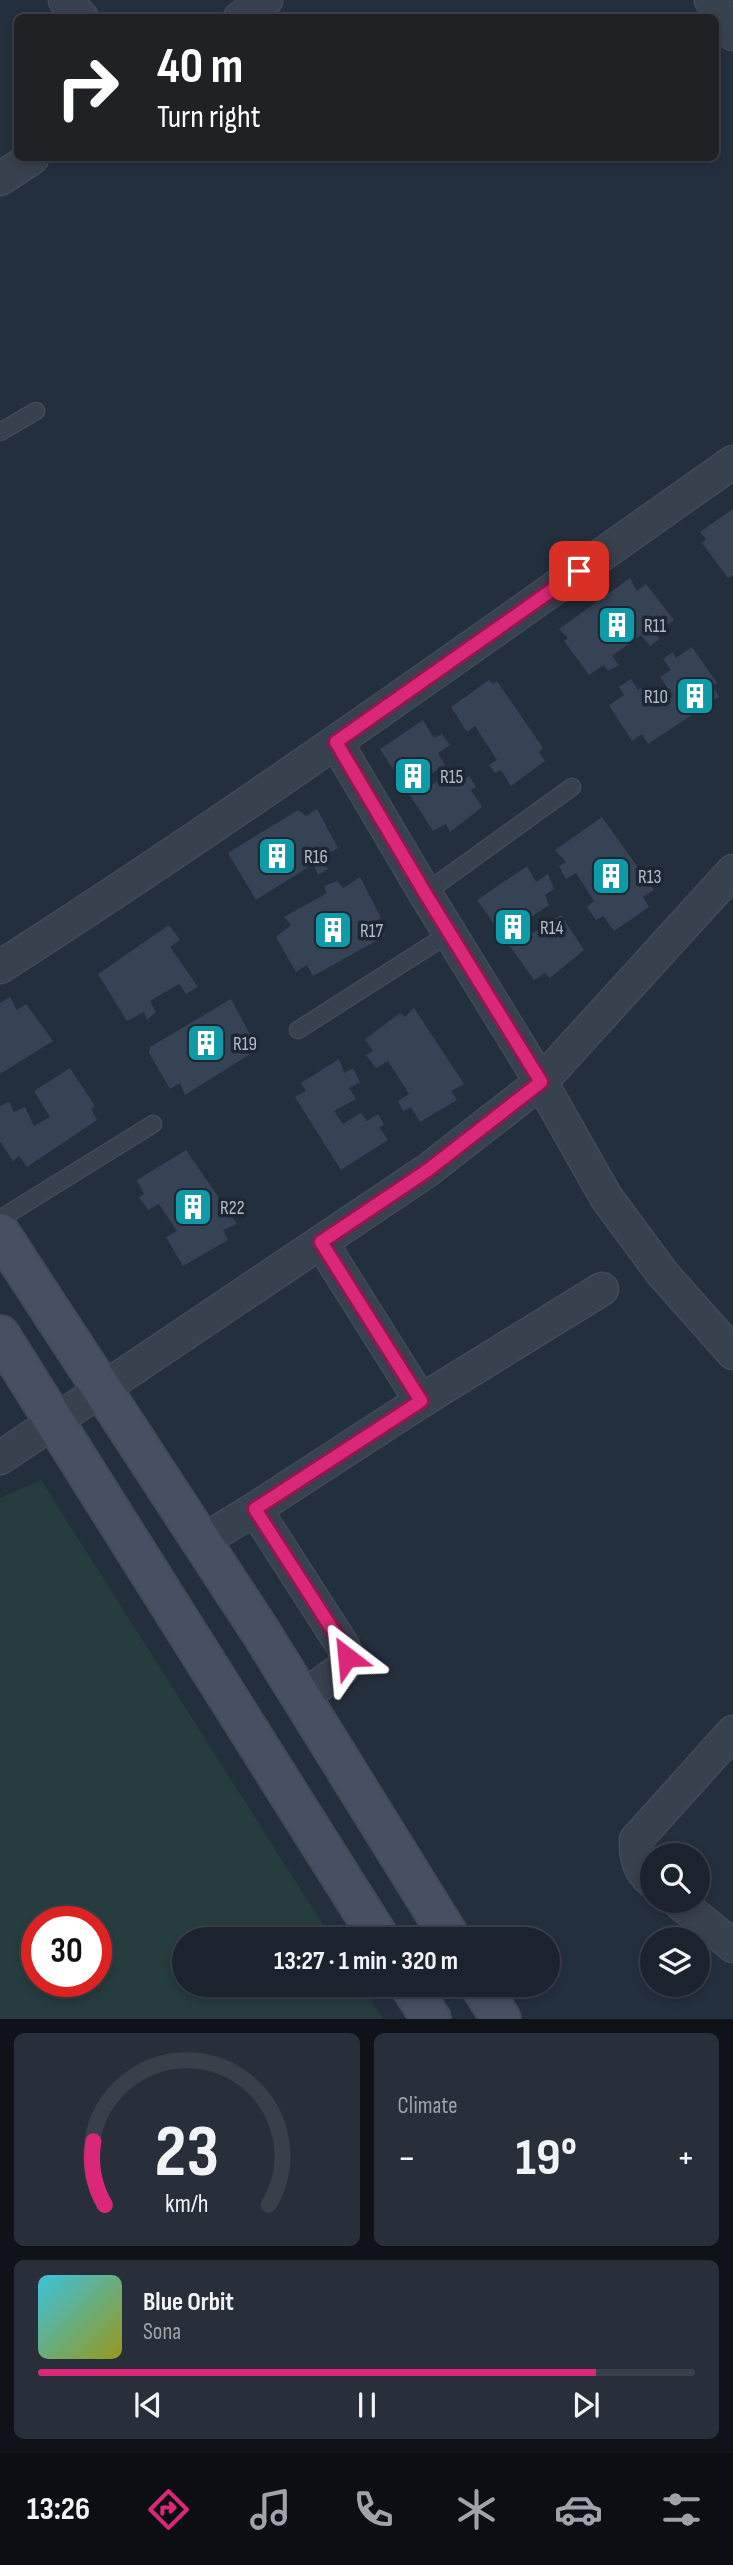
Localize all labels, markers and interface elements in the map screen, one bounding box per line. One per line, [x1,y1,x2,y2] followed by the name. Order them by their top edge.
[157,38,243,97] text: 40 m
[42,42,133,133] icon: right
[157,98,261,137] text: Turn right
[549,541,609,601] pin
[560,552,598,590] icon: arrive
[596,604,638,646] building icon: R11
[644,615,666,638] place label: R11
[674,675,716,717] building icon: R10
[644,686,668,709] place label: R10
[392,755,434,797] building icon: R15
[440,766,463,789] place label: R15
[256,835,298,877] building icon: R16
[304,846,328,869] place label: R16
[590,855,632,897] building icon: R13
[638,866,661,889] place label: R13
[492,906,534,948] building icon: R14
[312,909,354,951] building icon: R17
[540,917,563,940] place label: R14
[360,920,383,943] place label: R17
[185,1022,227,1064] building icon: R19
[233,1033,257,1056] place label: R19
[172,1186,214,1228] building icon: R22
[220,1197,244,1220] place label: R22
[310,1620,384,1694] position arrow
[640,1843,710,1997] map controls
[640,1843,710,1913] button: search
[21,1906,112,1997] speed limit sign: 30
[640,1927,710,1997] button: layers
[274,1946,458,1977] text: 13:27 · 1 min · 320 m
[398,2092,457,2120] text: Climate
[154,2110,219,2198] text: 23
[516,2127,577,2190] text: 19°
[398,2136,416,2181] text: −
[676,2136,695,2181] text: +
[165,2189,208,2220] text: km/h
[143,2287,234,2318] text: Blue Orbit
[143,2318,181,2346] text: Sona
[129,2386,167,2424] icon: previous
[348,2386,386,2424] icon: pause
[567,2386,605,2424] icon: next
[144,2485,193,2534] icon: directions
[246,2485,295,2534] icon: music
[349,2485,398,2534] icon: phone
[452,2485,501,2534] icon: climate
[554,2485,603,2534] icon: car
[657,2485,706,2534] icon: filters
[27,2490,90,2529] text: 13:26

